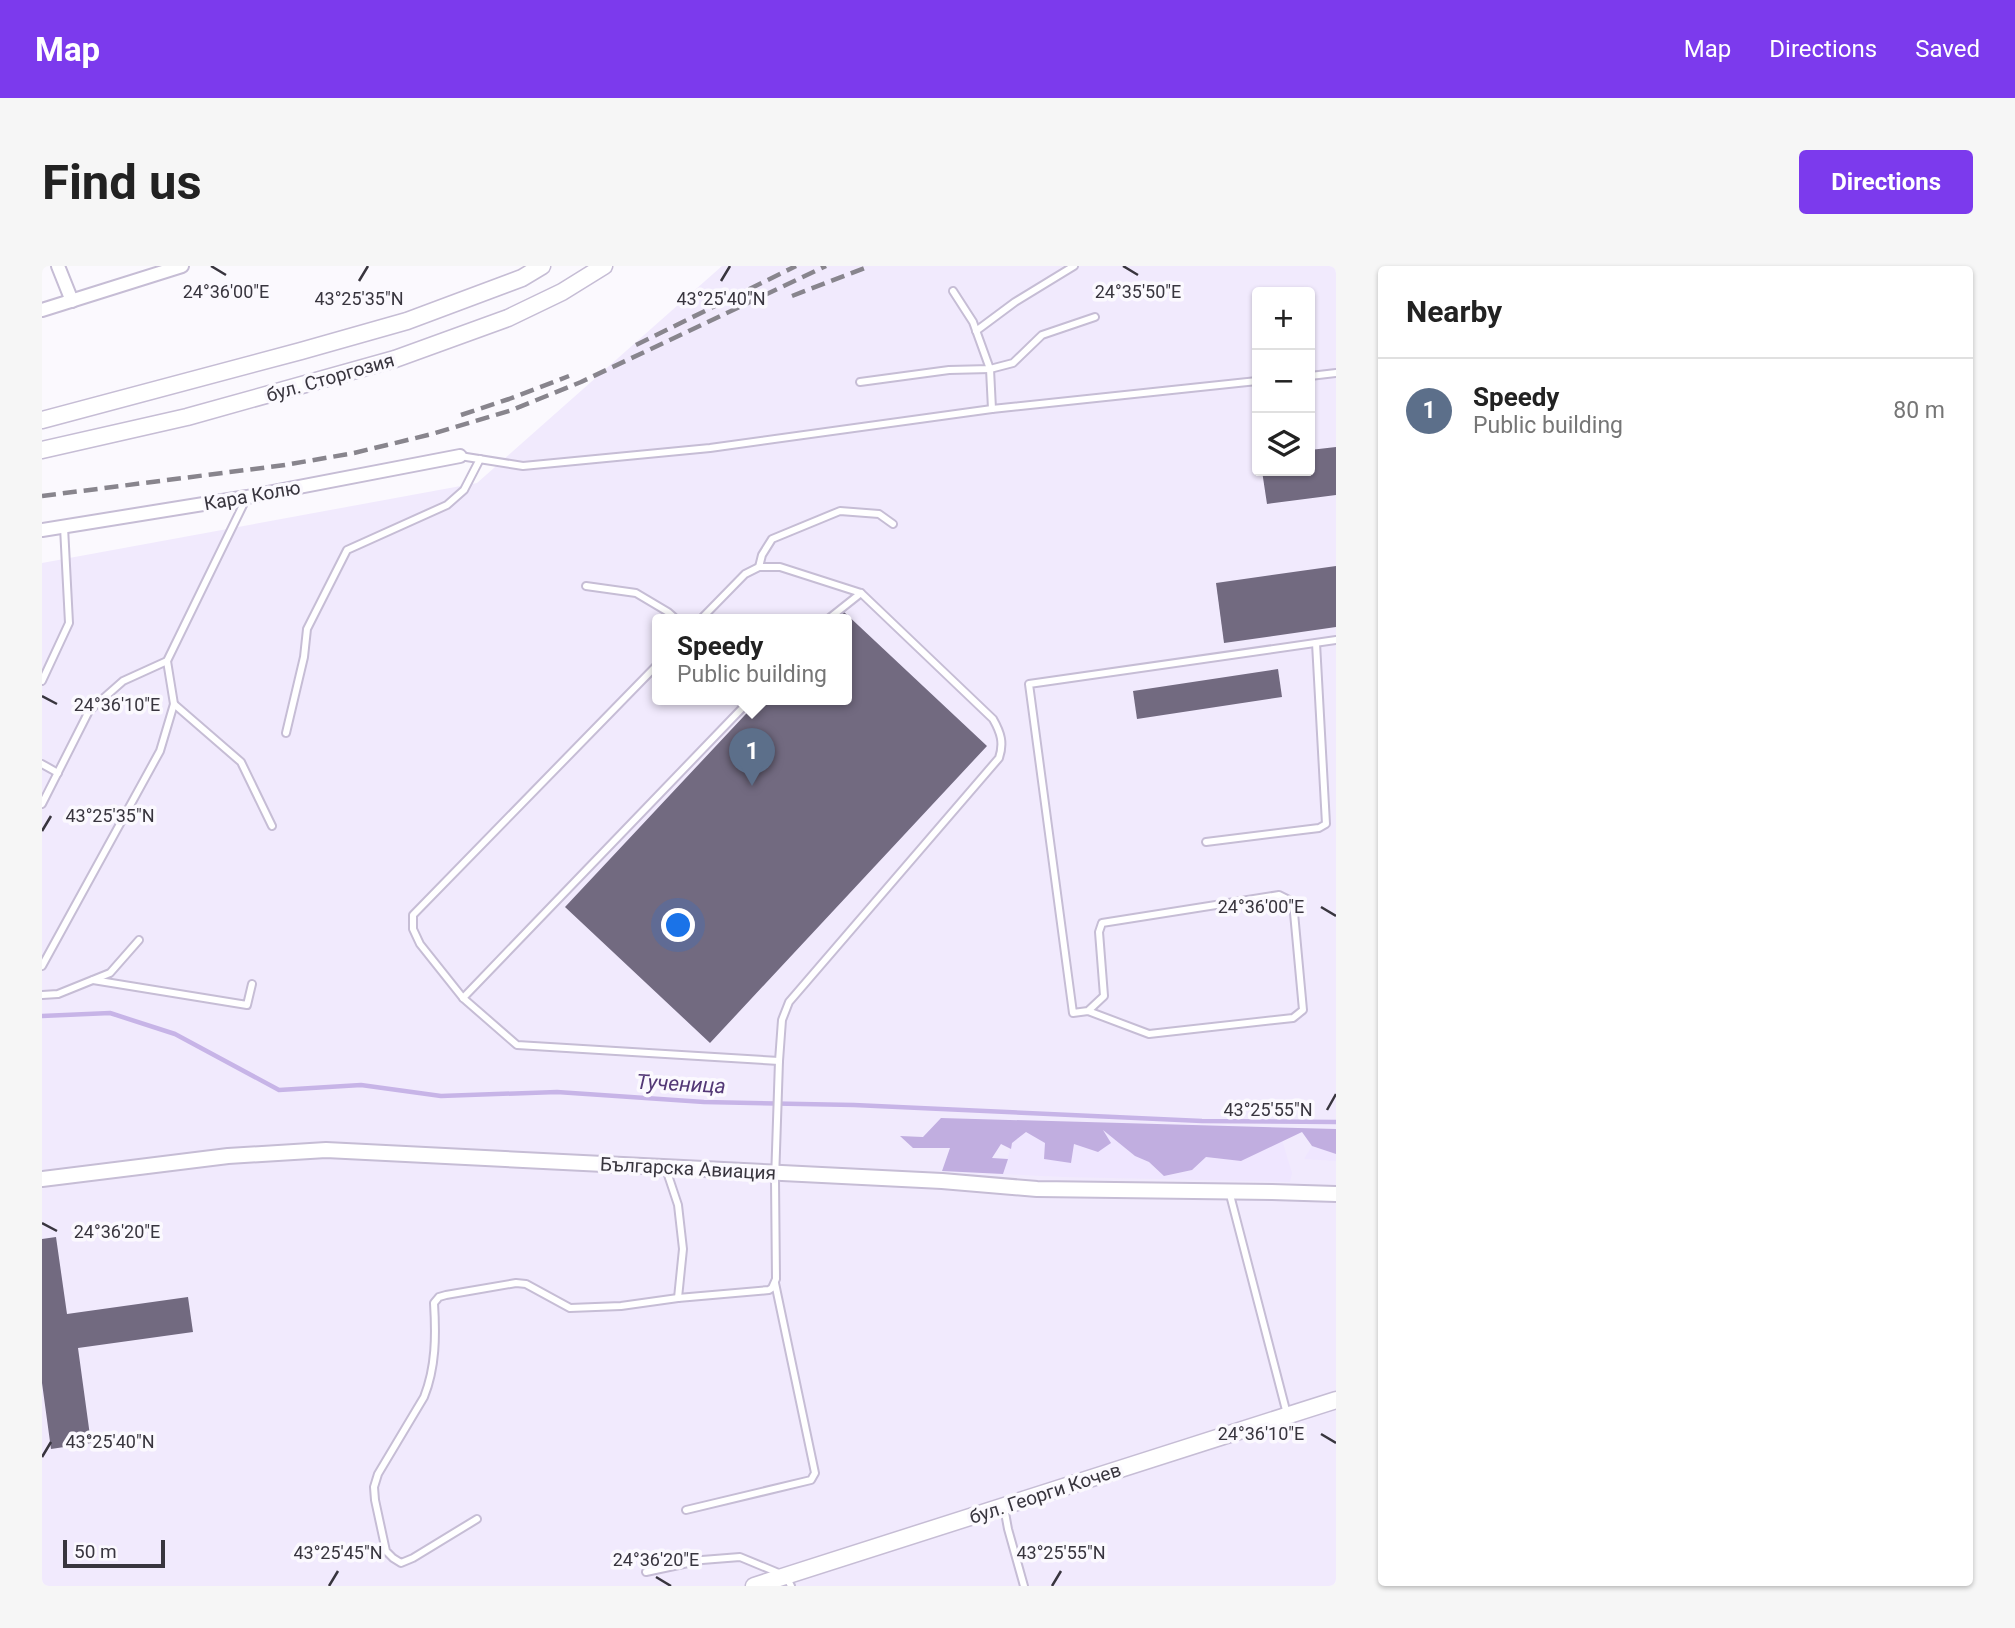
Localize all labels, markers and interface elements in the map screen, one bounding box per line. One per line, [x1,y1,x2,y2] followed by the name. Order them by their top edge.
[35,30,100,69] text: Map
[1684,35,1731,63] text: Map
[1769,35,1877,63] text: Directions
[1915,35,1980,63] text: Saved
[1799,150,1973,214] button: Directions
[42,154,202,211] text: Find us
[183,281,269,302] text: 24°36'00"E
[1095,281,1181,302] text: 24°35'50"E
[1252,287,1315,476] map controls
[1252,287,1315,350] button: +
[314,288,404,309] text: 43°25'35"N
[676,288,766,309] text: 43°25'40"N
[1406,294,1502,329] text: Nearby
[263,348,397,407] street label: бул. Сторгозия
[1252,350,1315,413] button: −
[1473,382,1559,412] text: Speedy
[1422,397,1436,424] text: 1
[1893,397,1945,424] text: 80 m
[1473,412,1623,439] text: Public building
[1252,413,1315,476] button: layers
[202,476,302,515] street label: Кара Колю
[652,614,852,705] popup
[677,631,763,661] text: Speedy
[677,661,827,688] text: Public building
[74,694,160,715] text: 24°36'10"E
[729,728,775,786] pin: 1
[65,805,155,826] text: 43°25'35"N
[1218,896,1304,917] text: 24°36'00"E
[661,908,695,942] your location
[636,1070,726,1098] water label: Тученица
[1223,1099,1313,1120] text: 43°25'55"N
[599,1152,777,1185] street label: Българска Авиация
[74,1221,160,1242] text: 24°36'20"E
[1218,1423,1304,1444] text: 24°36'10"E
[65,1431,155,1452] text: 43°25'40"N
[966,1458,1124,1529] street label: бул. Георги Кочев
[63,1537,164,1569] scale bar
[74,1540,117,1563] text: 50 m
[293,1542,383,1563] text: 43°25'45"N
[1016,1542,1106,1563] text: 43°25'55"N
[613,1549,699,1570] text: 24°36'20"E

